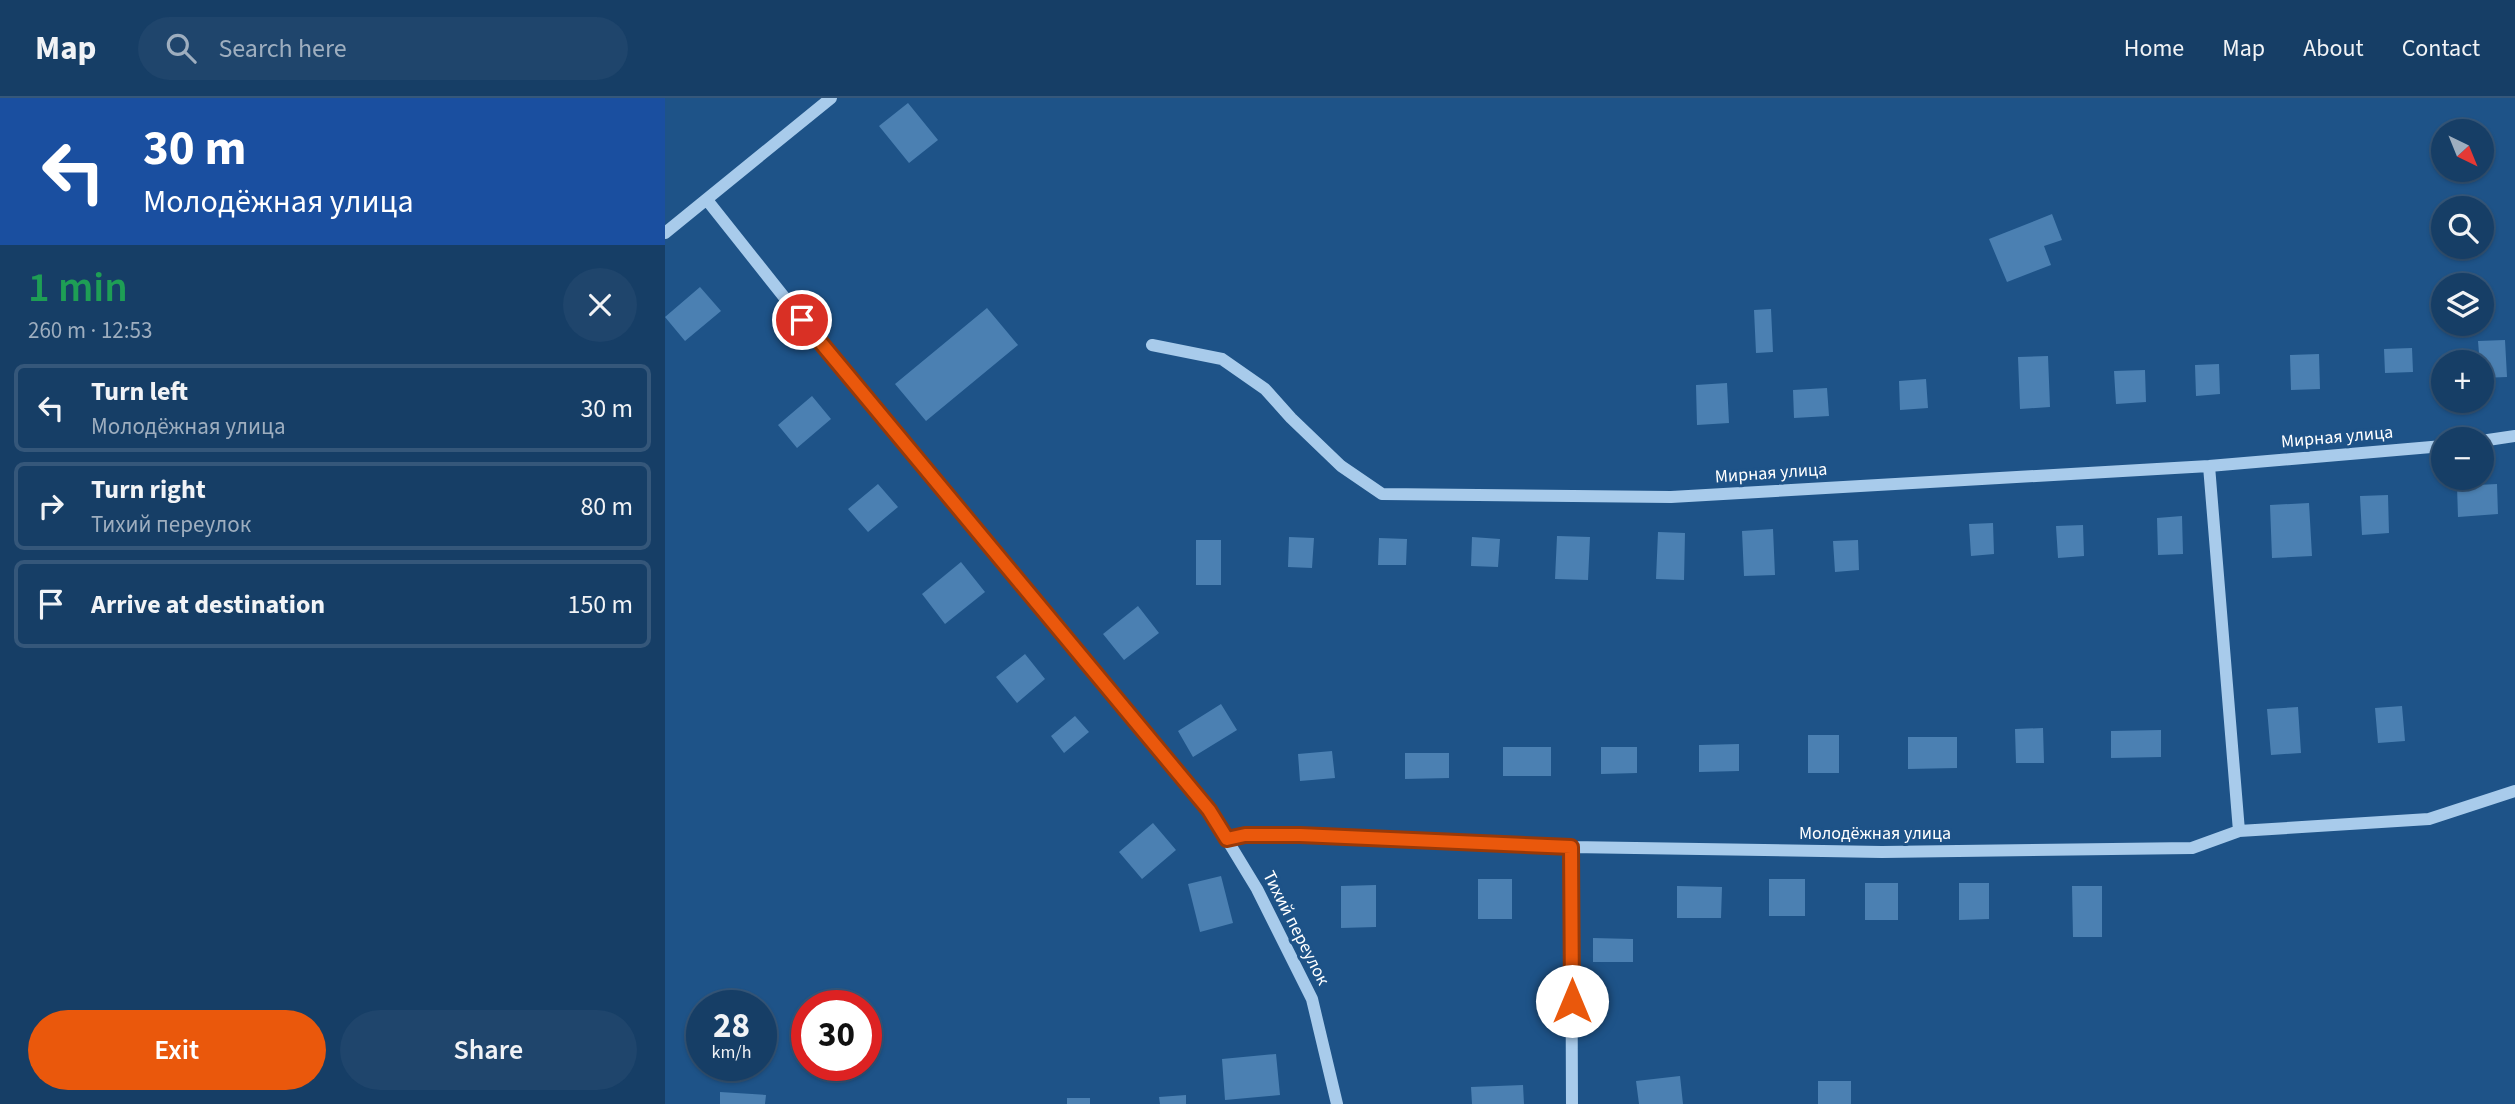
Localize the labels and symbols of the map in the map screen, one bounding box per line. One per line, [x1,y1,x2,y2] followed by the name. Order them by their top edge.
[2431,119,2494,182] north arrow
[772,290,832,350] pin
[2280,420,2394,454] street label: Мирная улица
[1714,457,1828,489] street label: Мирная улица
[1799,821,1951,846] street label: Молодёжная улица
[1256,866,1336,990] street label: Тихий переулок
[1535,964,1609,1038] position arrow
[791,990,882,1081] speed limit sign: 30

